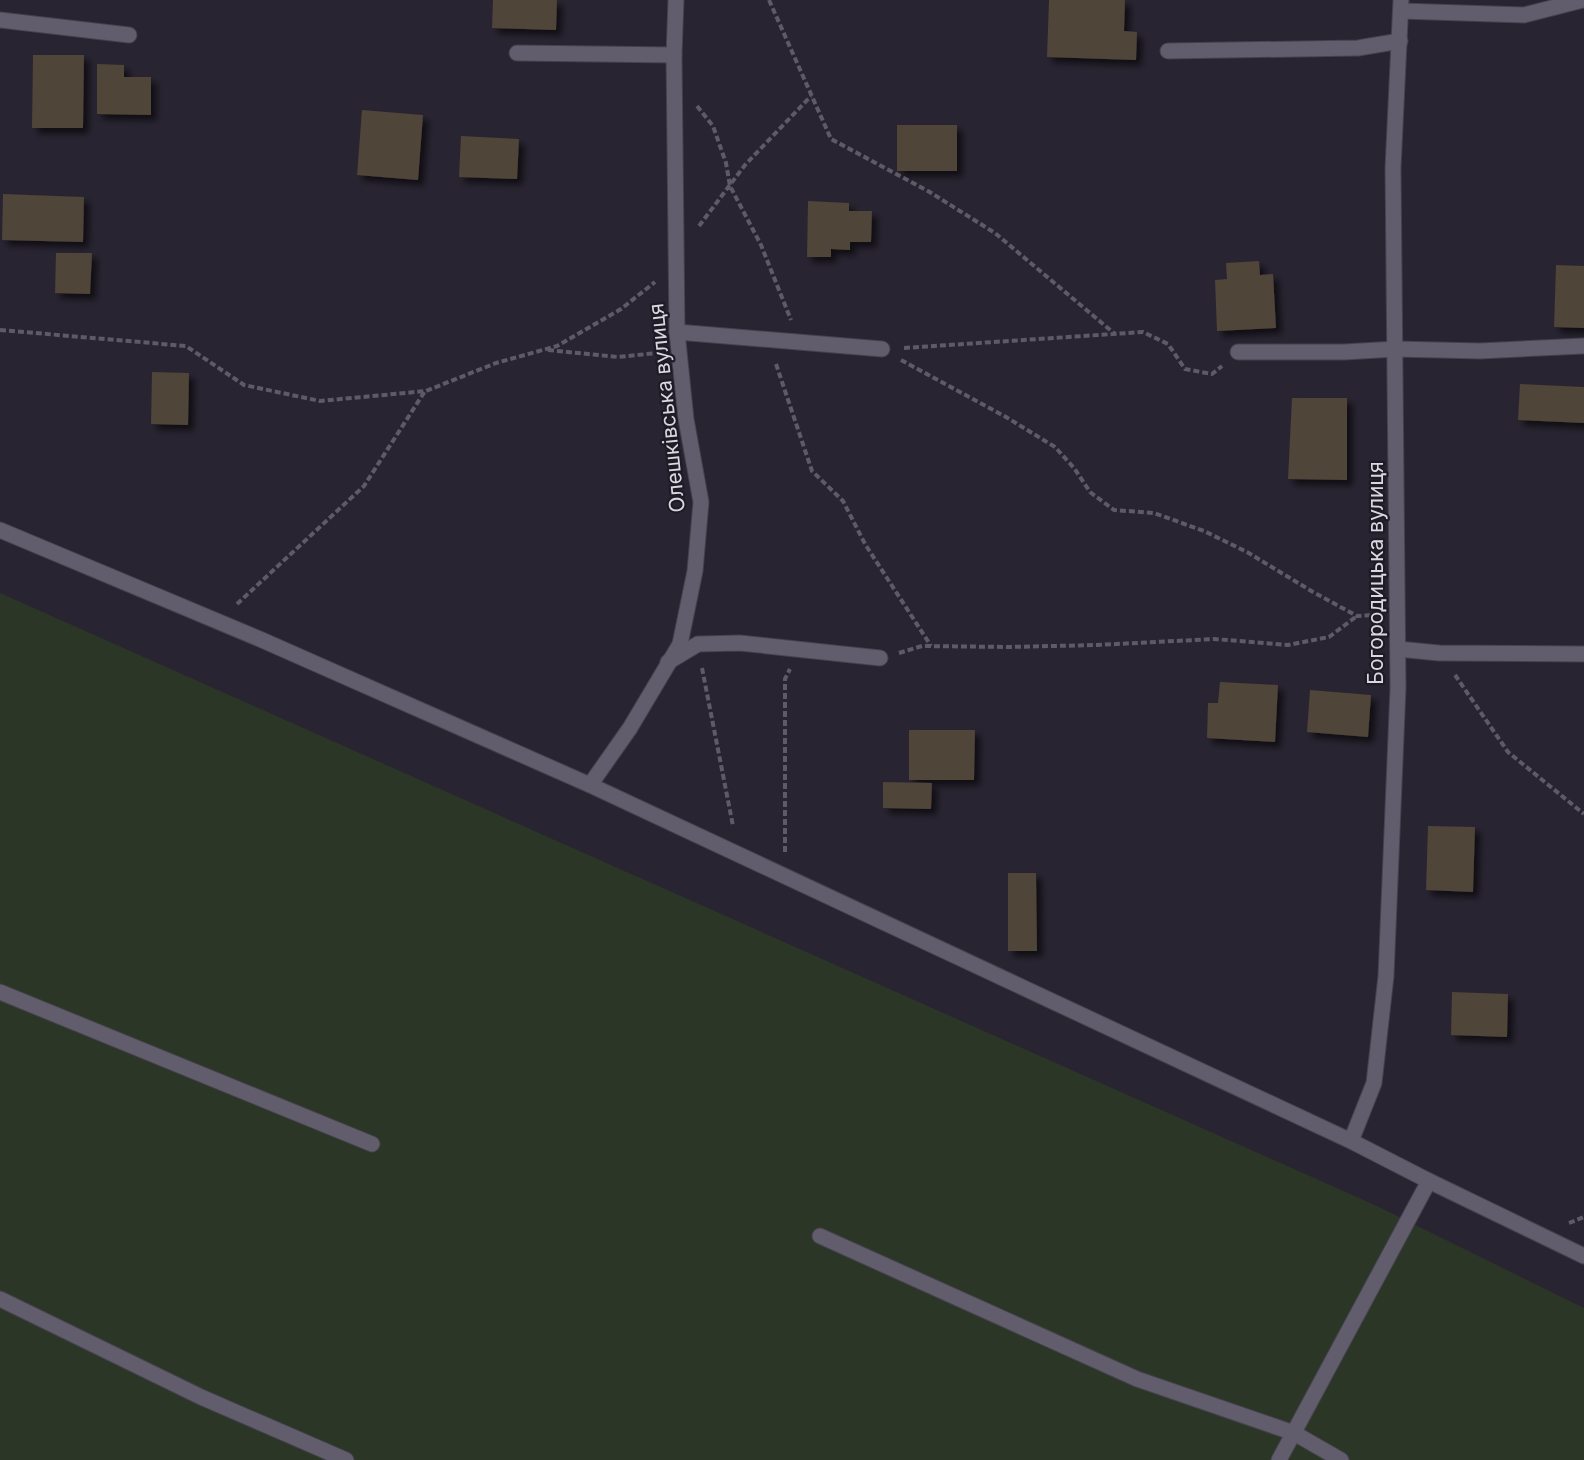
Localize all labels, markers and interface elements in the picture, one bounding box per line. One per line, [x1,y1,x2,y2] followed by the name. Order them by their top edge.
[643,302,690,514] street label: Олешківська вулиця
[1363,461,1388,685] street label: Богородицька вулиця

